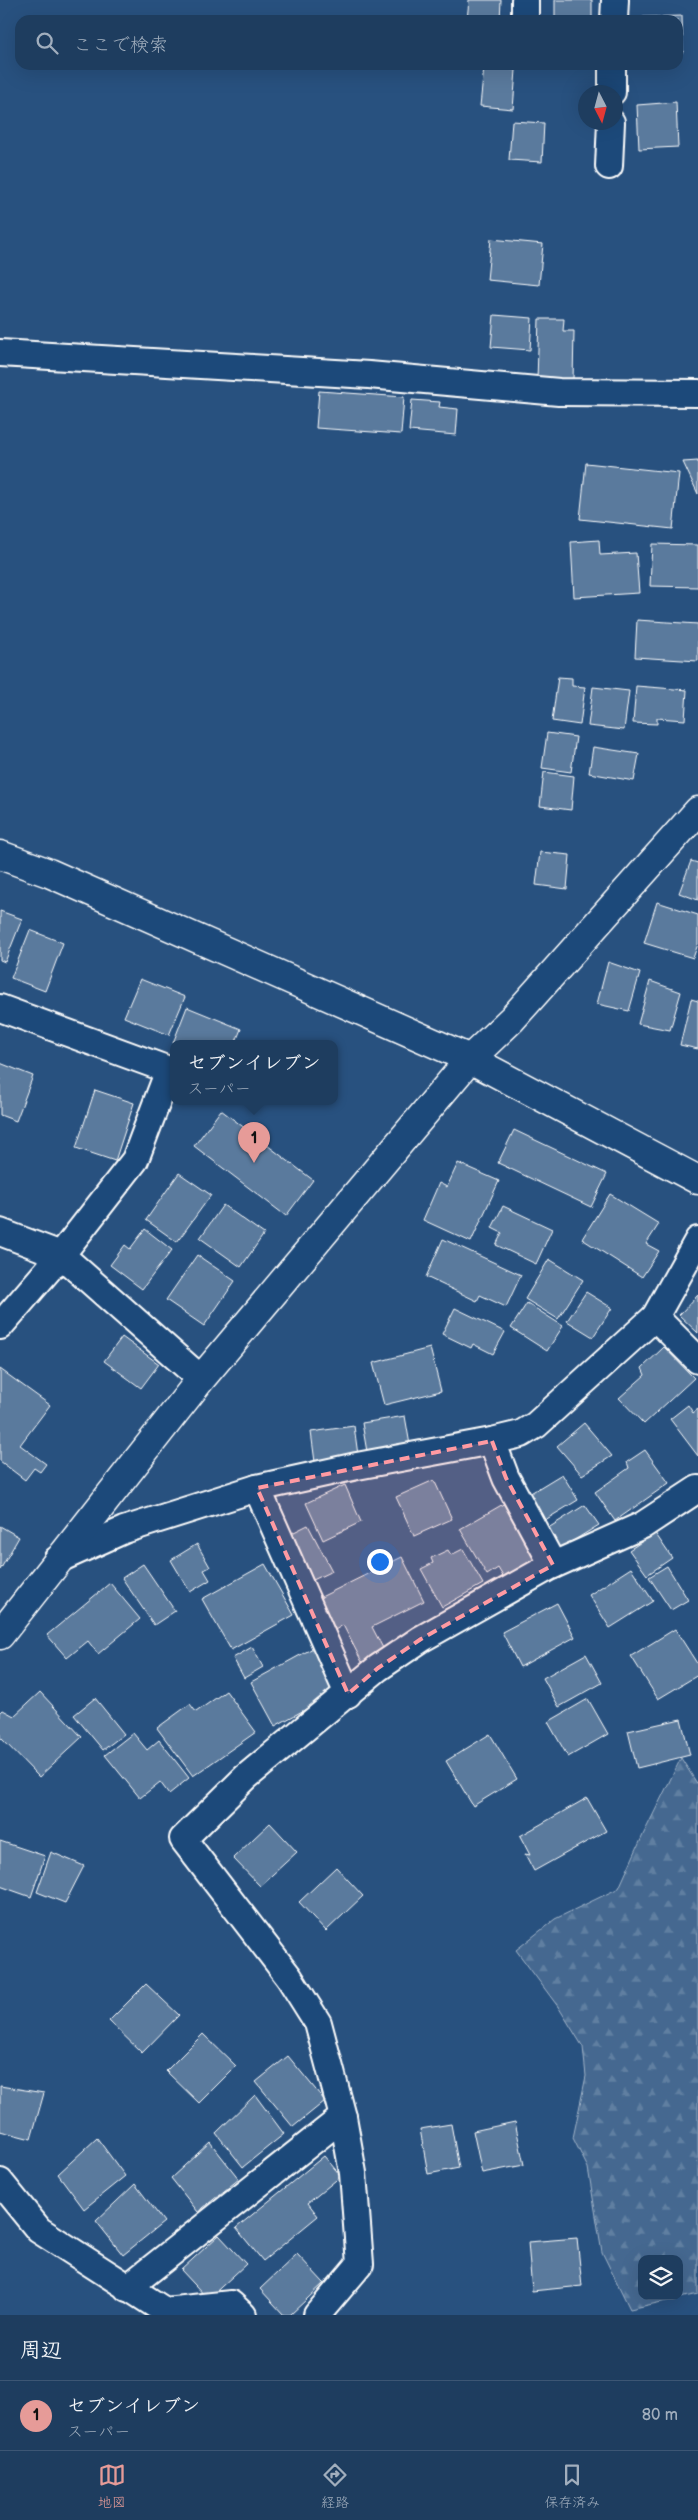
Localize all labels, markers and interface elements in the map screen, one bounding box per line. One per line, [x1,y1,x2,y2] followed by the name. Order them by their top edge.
[15,15,683,70] search box
[33,29,61,57] icon: search
[73,34,168,57] text: ここで検索
[578,85,623,130] north arrow
[170,1040,338,1105] popup
[187,1052,321,1075] text: セブンイレブン
[187,1080,251,1099] text: スーパー
[238,1122,270,1163] pin: 1
[367,1549,393,1575] your location
[638,2255,683,2300] map controls
[638,2255,683,2300] button: layers
[20,2338,62,2363] text: 周辺
[67,2395,200,2418] text: セブンイレブン
[33,2406,39,2425] text: 1
[642,2406,678,2425] text: 80 m
[67,2423,130,2442] text: スーパー
[98,2461,126,2511] tab: 地図
[321,2461,349,2511] tab: 経路
[544,2461,600,2511] tab: 保存済み

